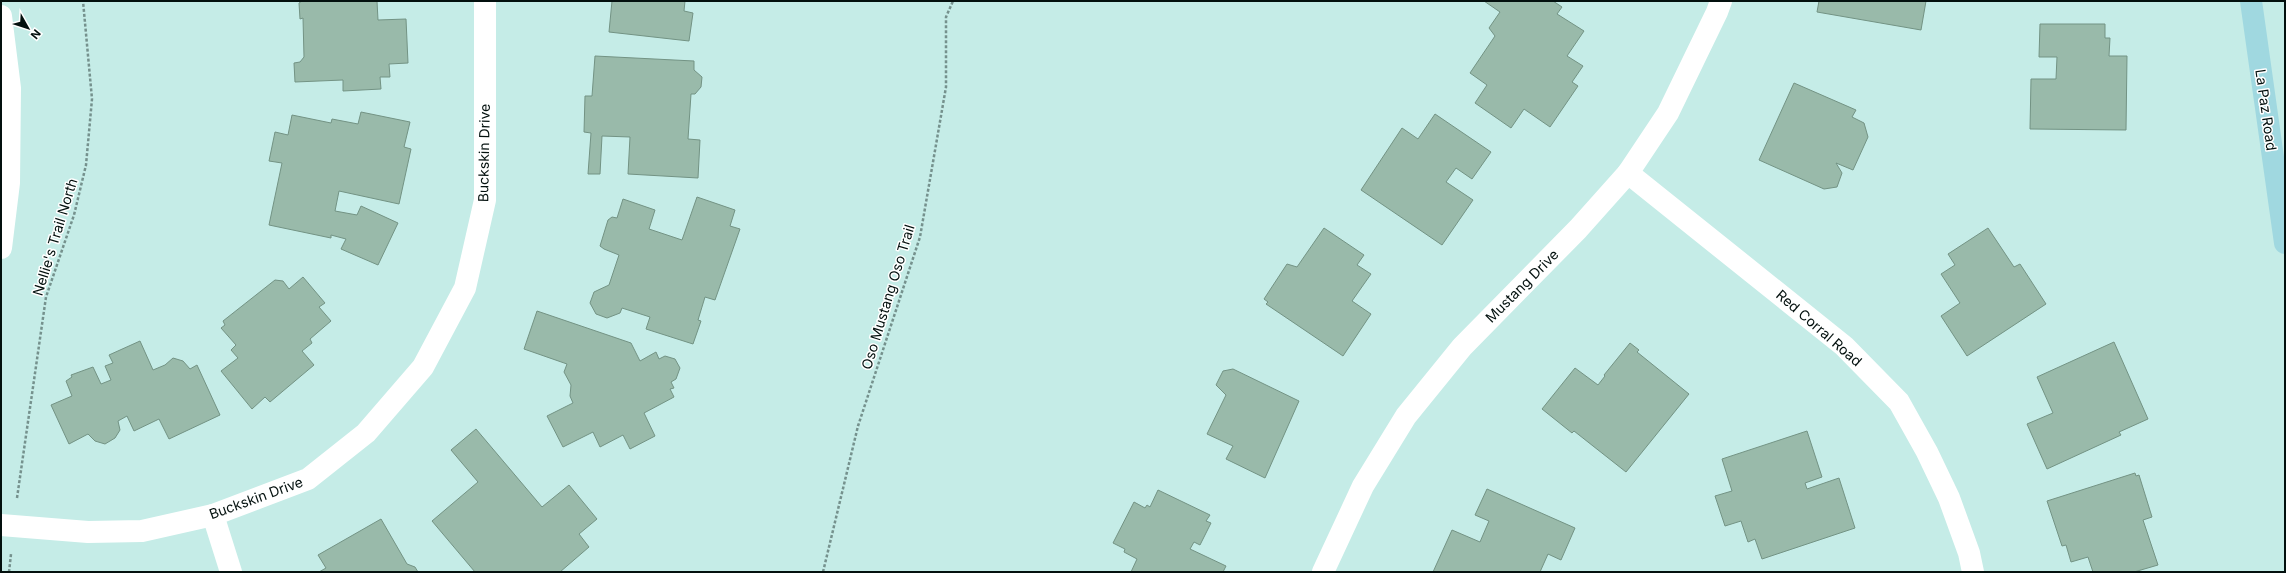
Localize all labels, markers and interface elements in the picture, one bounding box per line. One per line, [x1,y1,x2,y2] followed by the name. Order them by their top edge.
[8,8,48,48] north arrow
[28,27,44,42] text: N
[2252,68,2281,152] street label: La Paz Road
[474,104,493,202] street label: Buckskin Drive
[29,176,80,298] street label: Nellie's Trail North
[857,222,918,371] street label: Oso Mustang Oso Trail
[1482,246,1562,326] street label: Mustang Drive
[1773,286,1866,369] street label: Red Corral Road
[207,473,305,522] street label: Buckskin Drive

